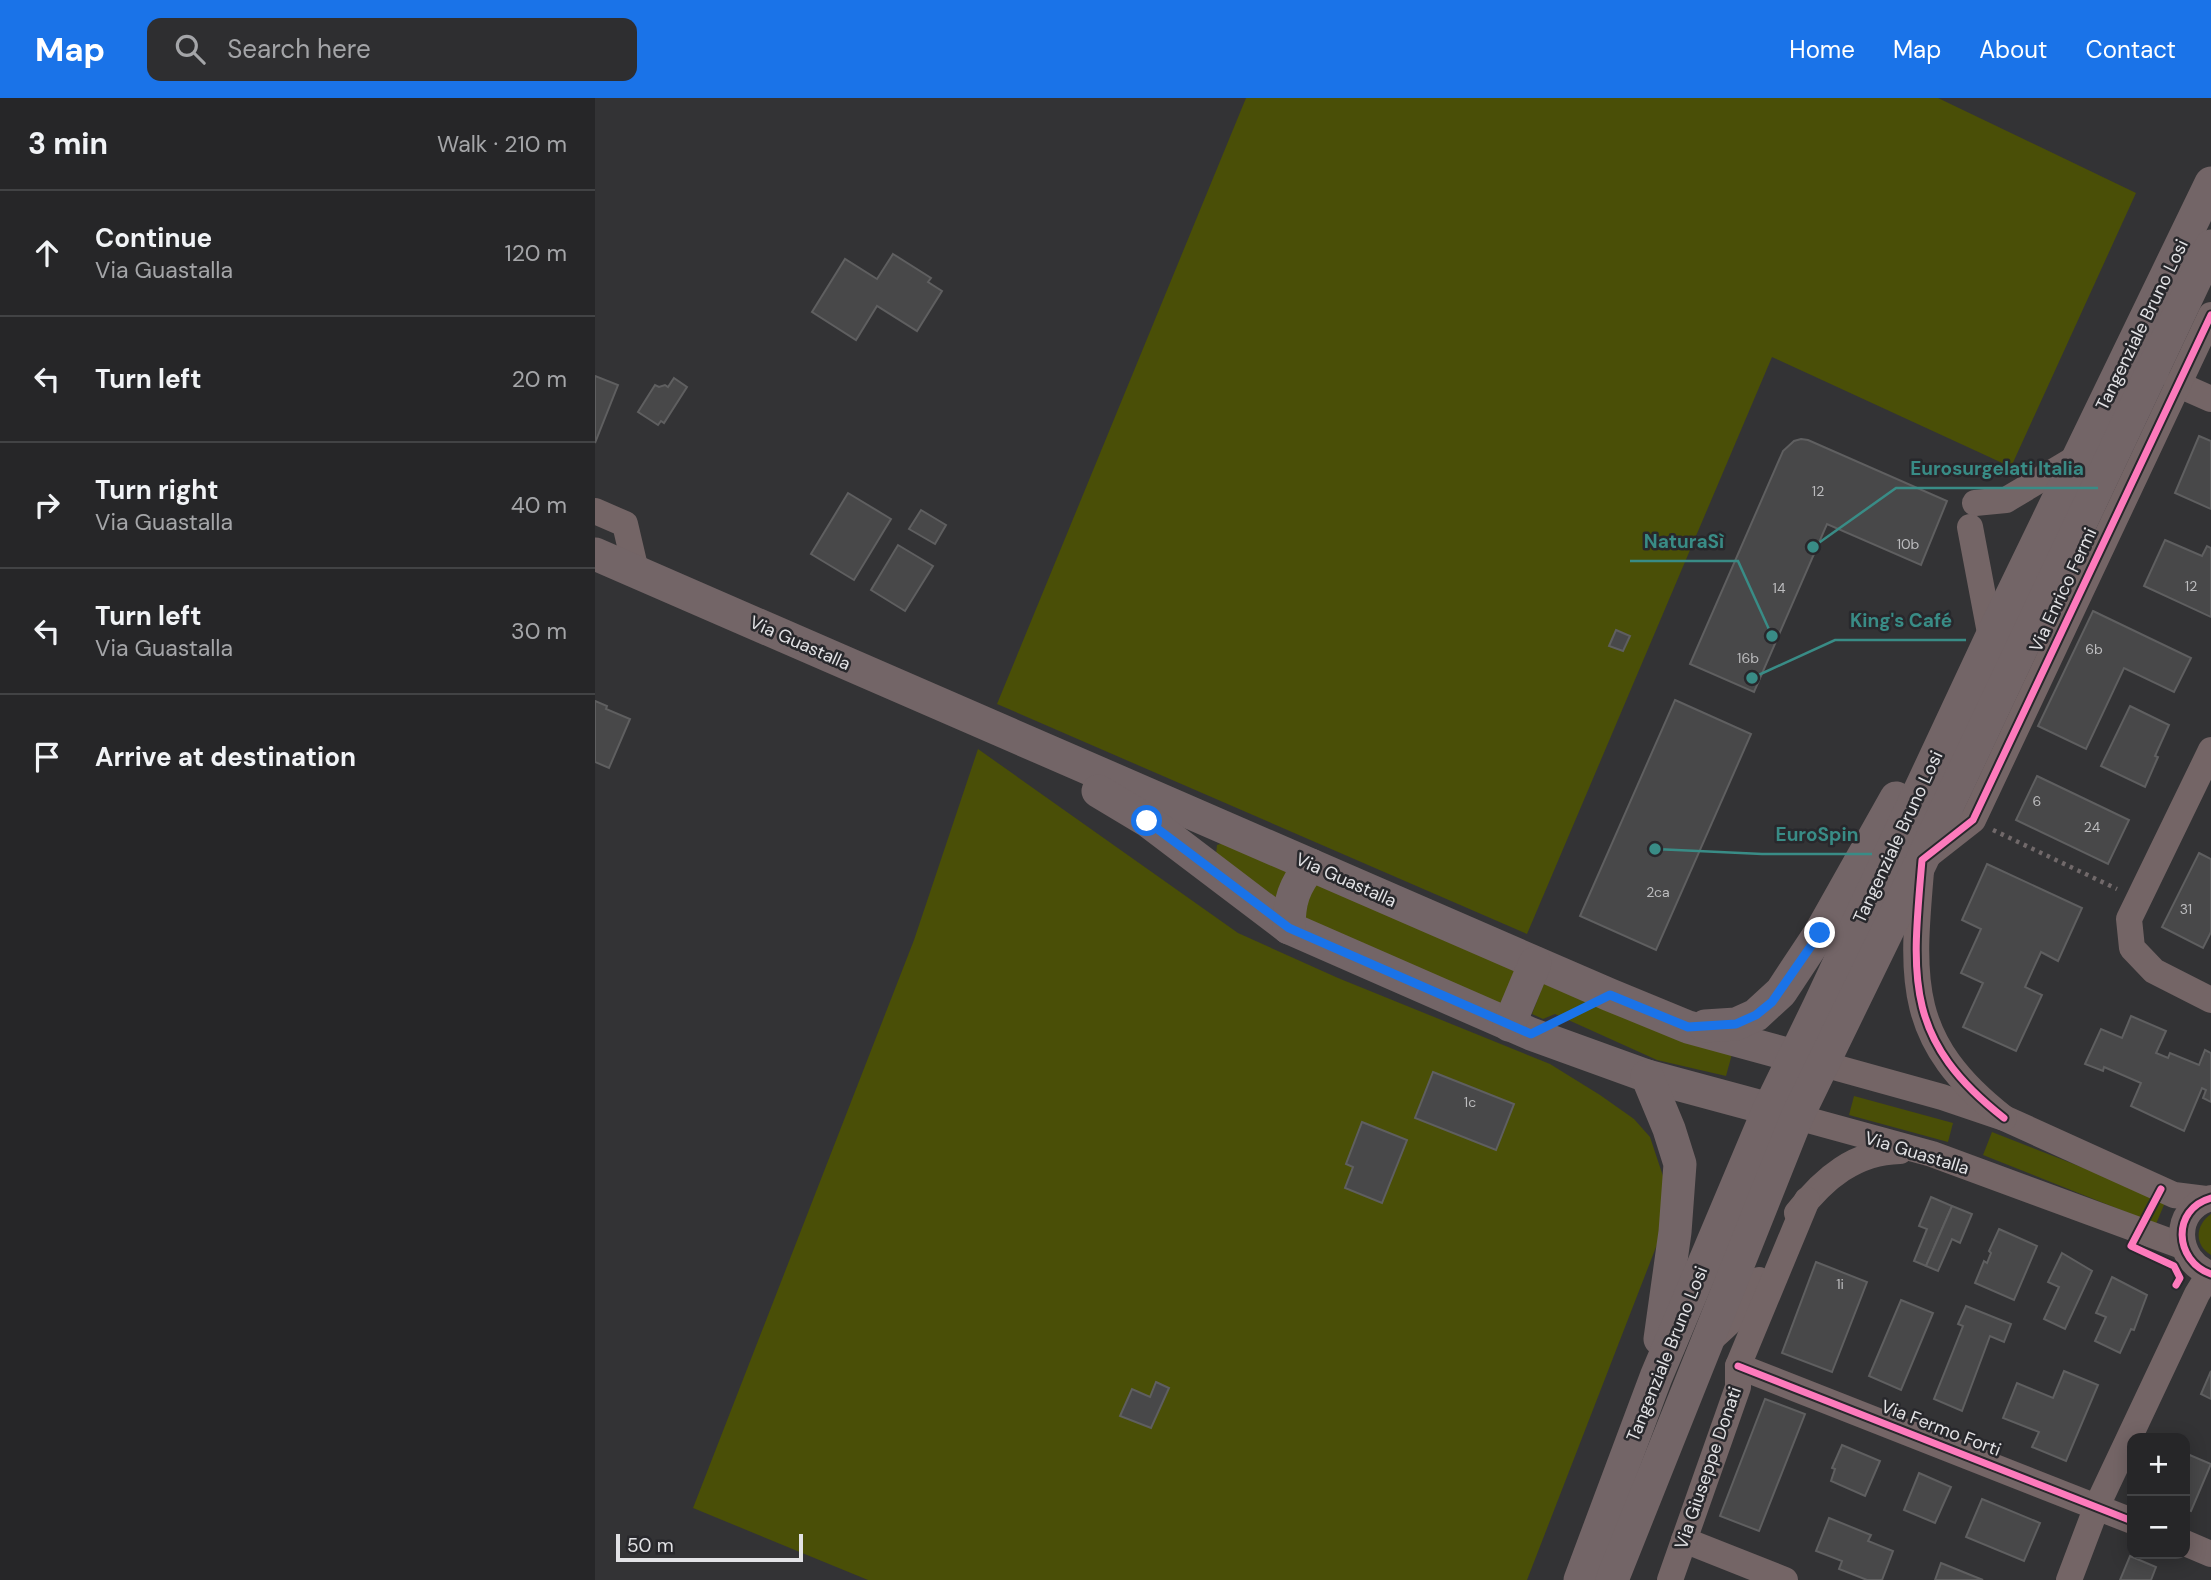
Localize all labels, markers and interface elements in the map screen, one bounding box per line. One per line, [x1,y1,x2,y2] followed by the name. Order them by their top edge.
[147,18,637,81] search box
[35,28,105,71] text: Map
[171,30,209,68] icon: search
[227,32,371,66] text: Search here
[1789,34,1855,65] text: Home
[1893,34,1941,65] text: Map
[1979,34,2048,65] text: About
[2086,34,2176,65] text: Contact
[28,124,108,163] text: 3 min
[437,129,567,159] text: Walk · 210 m
[95,221,212,255] text: Continue
[28,234,66,272] icon: ahead
[2090,236,2194,414] street label: Tangenziale Bruno Losi
[504,238,567,268] text: 120 m
[95,255,233,285] text: Via Guastalla
[28,360,66,398] icon: left
[95,362,202,396] text: Turn left
[512,364,567,394] text: 20 m
[1896,448,2098,488] callout: Eurosurgelati Italia
[1910,456,2084,481] text: Eurosurgelati Italia
[95,473,219,507] text: Turn right
[1812,482,1824,500] house number: 12
[28,486,66,524] icon: right
[511,490,567,520] text: 40 m
[95,507,233,537] text: Via Guastalla
[1630,521,1738,561] callout: NaturaSì
[2024,524,2102,656] street label: Via Enrico Fermi
[1644,529,1724,554] text: NaturaSì
[1897,535,1920,553] house number: 10b
[2185,577,2197,595] house number: 12
[1773,579,1786,597] house number: 14
[95,599,202,633] text: Turn left
[1835,600,1966,640] callout: King's Café
[1850,608,1952,633] text: King's Café
[746,610,854,676] street label: Via Guastalla
[28,612,66,650] icon: left
[511,616,567,646] text: 30 m
[95,633,233,663] text: Via Guastalla
[2085,640,2103,658] house number: 6b
[1737,649,1759,667] house number: 16b
[28,738,66,776] icon: arrive
[95,740,356,774] text: Arrive at destination
[1848,747,1948,927] street label: Tangenziale Bruno Losi
[2033,792,2041,810] house number: 6
[1131,805,1162,836] route start
[1762,814,1872,854] callout: EuroSpin
[2084,818,2101,836] house number: 24
[1776,822,1858,847] text: EuroSpin
[1292,847,1400,913] street label: Via Guastalla
[1646,883,1670,901] house number: 2ca
[2180,900,2192,918] house number: 31
[1804,917,1835,948] route end
[1464,1093,1476,1111] house number: 1c
[1862,1126,1972,1180] street label: Via Guastalla
[1621,1263,1713,1445] street label: Tangenziale Bruno Losi
[1836,1275,1844,1293] house number: 1i
[1669,1384,1747,1552] street label: Via Giuseppe Donati
[1878,1394,2004,1462] street label: Via Fermo Forti
[2127,1433,2190,1559] map controls
[2127,1433,2190,1496] button: +
[2127,1496,2190,1559] button: −
[616,1531,803,1563] scale bar
[627,1533,674,1558] text: 50 m

